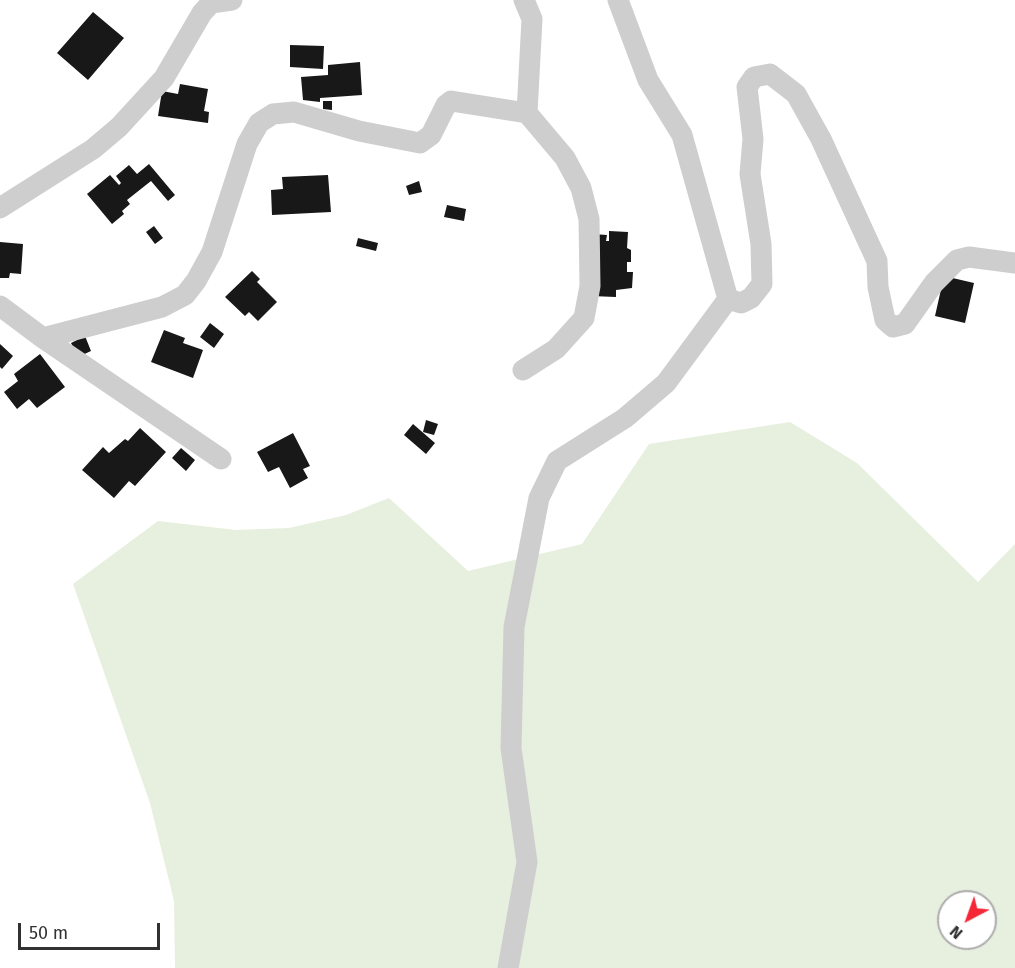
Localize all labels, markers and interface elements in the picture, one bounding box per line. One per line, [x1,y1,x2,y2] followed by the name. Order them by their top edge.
[937,890,997,950] north arrow
[21,911,164,949] scale bar
[29,922,68,944] text: 50 m
[946,922,966,943] text: N

